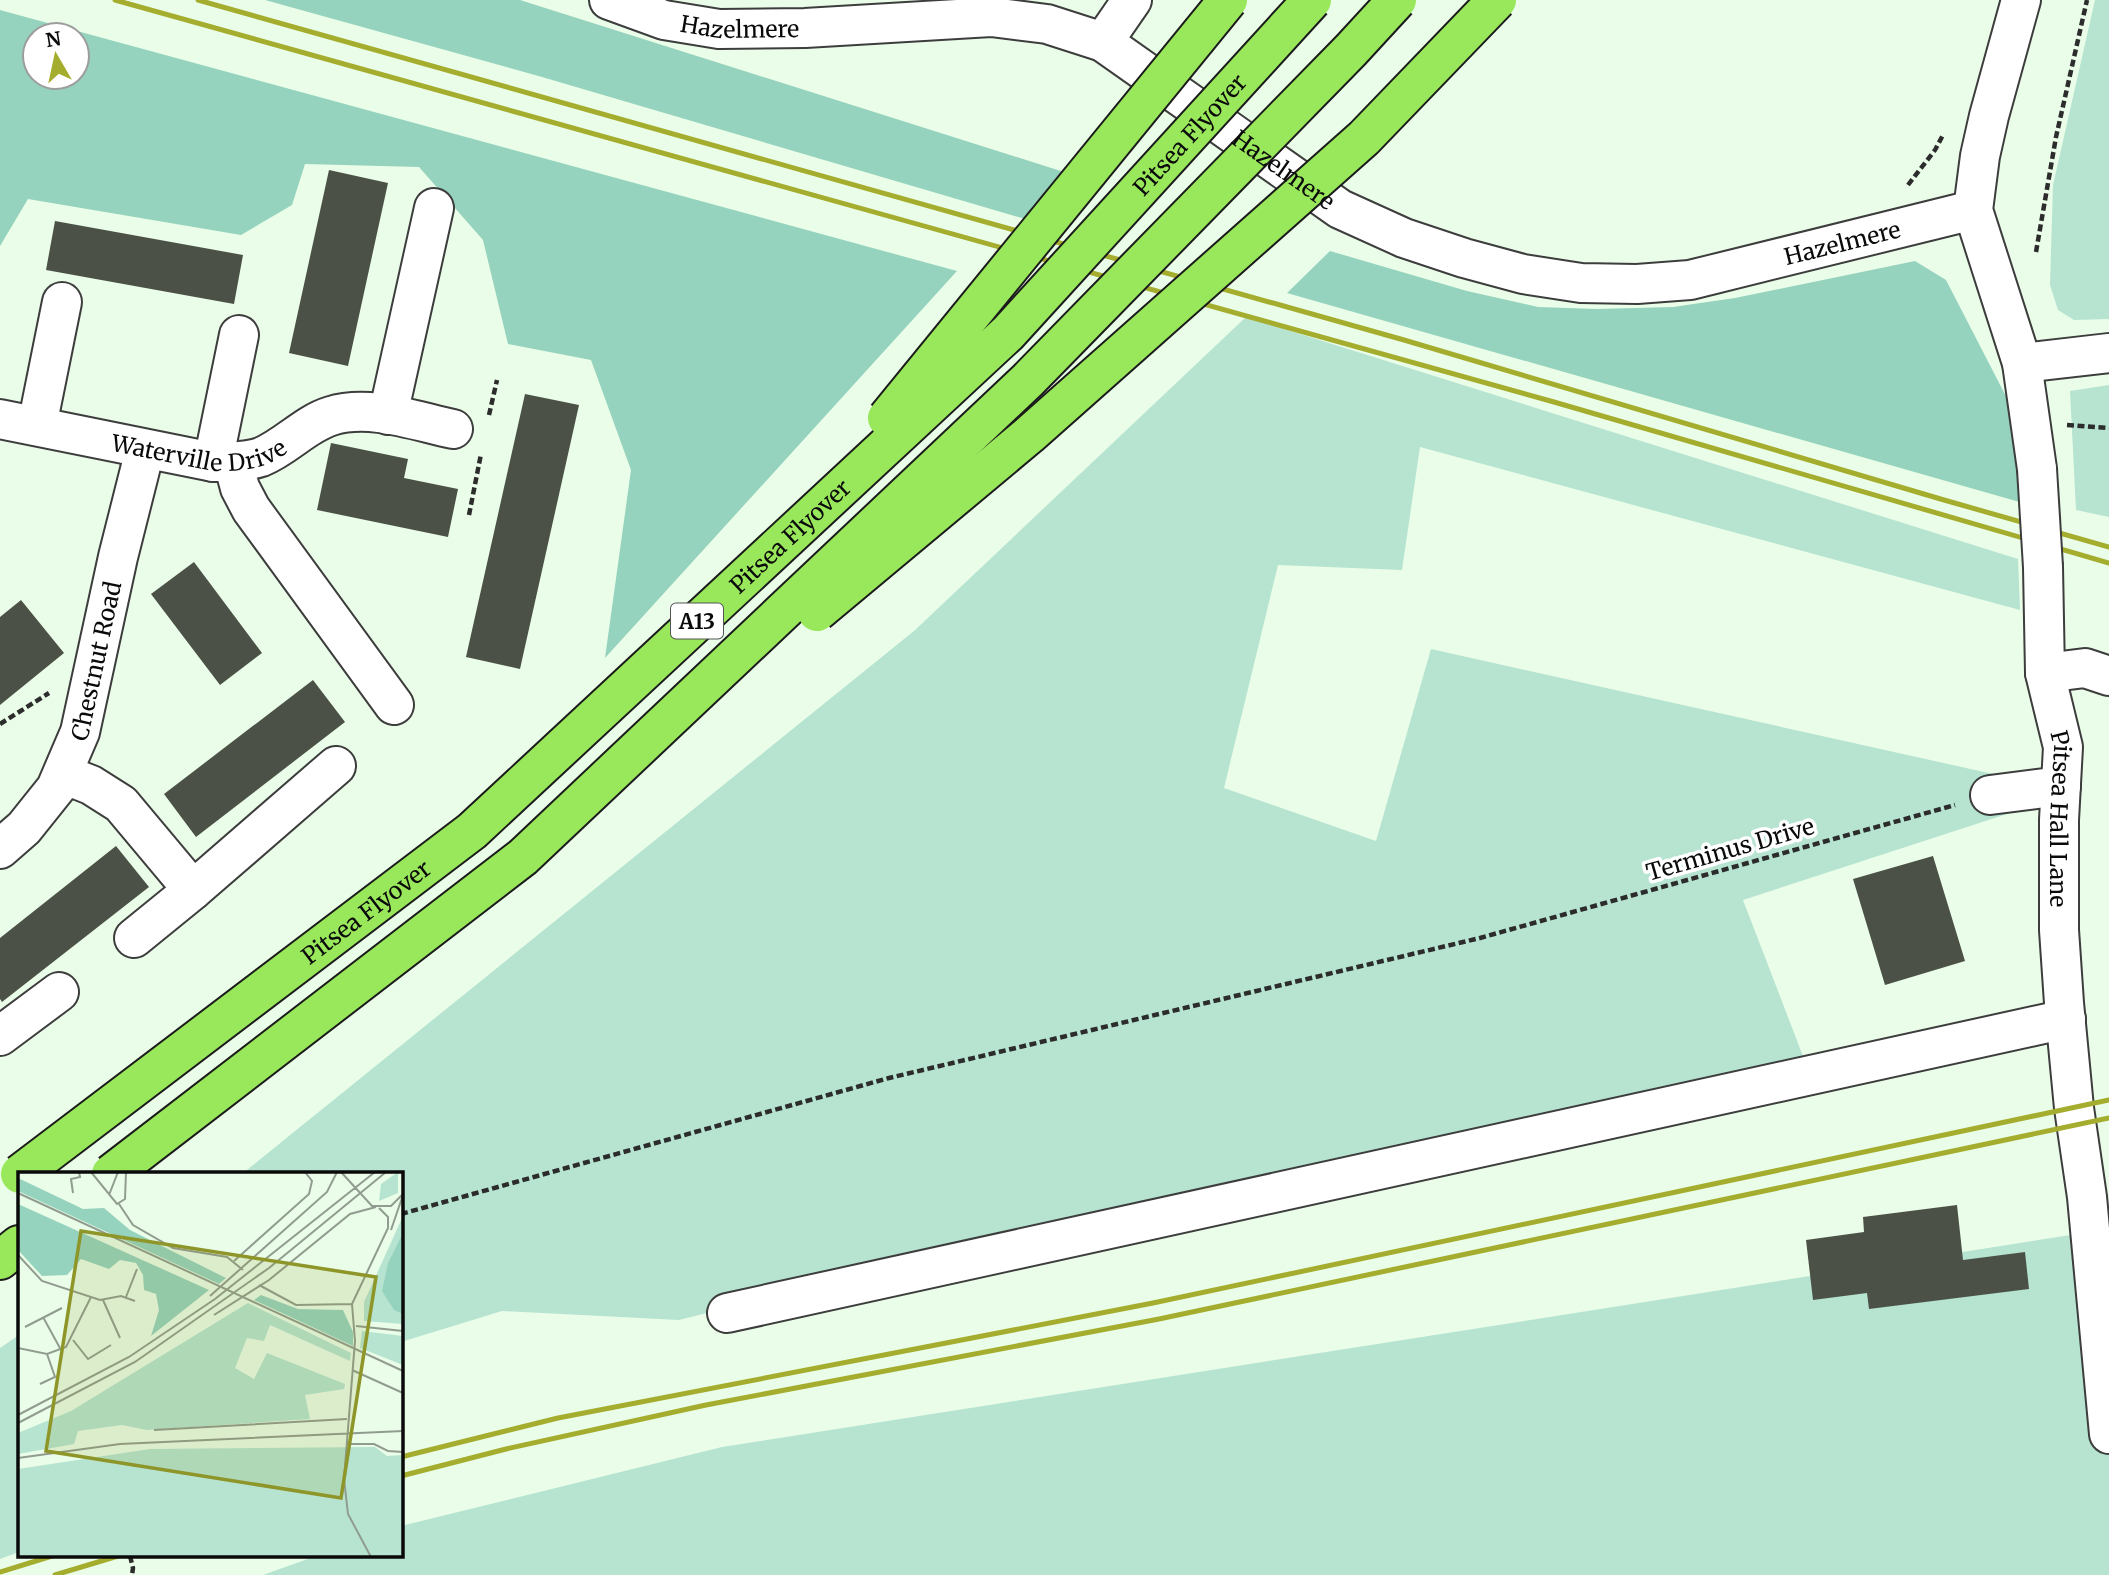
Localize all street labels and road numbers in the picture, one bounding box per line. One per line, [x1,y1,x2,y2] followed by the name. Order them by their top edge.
[678,8,799,44] street label: Hazelmere
[1127,68,1252,201] street label: Pitsea Flyover
[1227,123,1341,215] street label: Hazelmere
[1781,214,1903,271] street label: Hazelmere
[108,427,292,477] street label: Waterville Drive
[723,473,856,599] street label: Pitsea Flyover
[63,578,127,745] street label: Chestnut Road
[671,604,723,638] road number: A13
[2044,727,2078,907] street label: Pitsea Hall Lane
[1643,811,1817,887] street label: Terminus Drive
[295,853,436,970] street label: Pitsea Flyover

